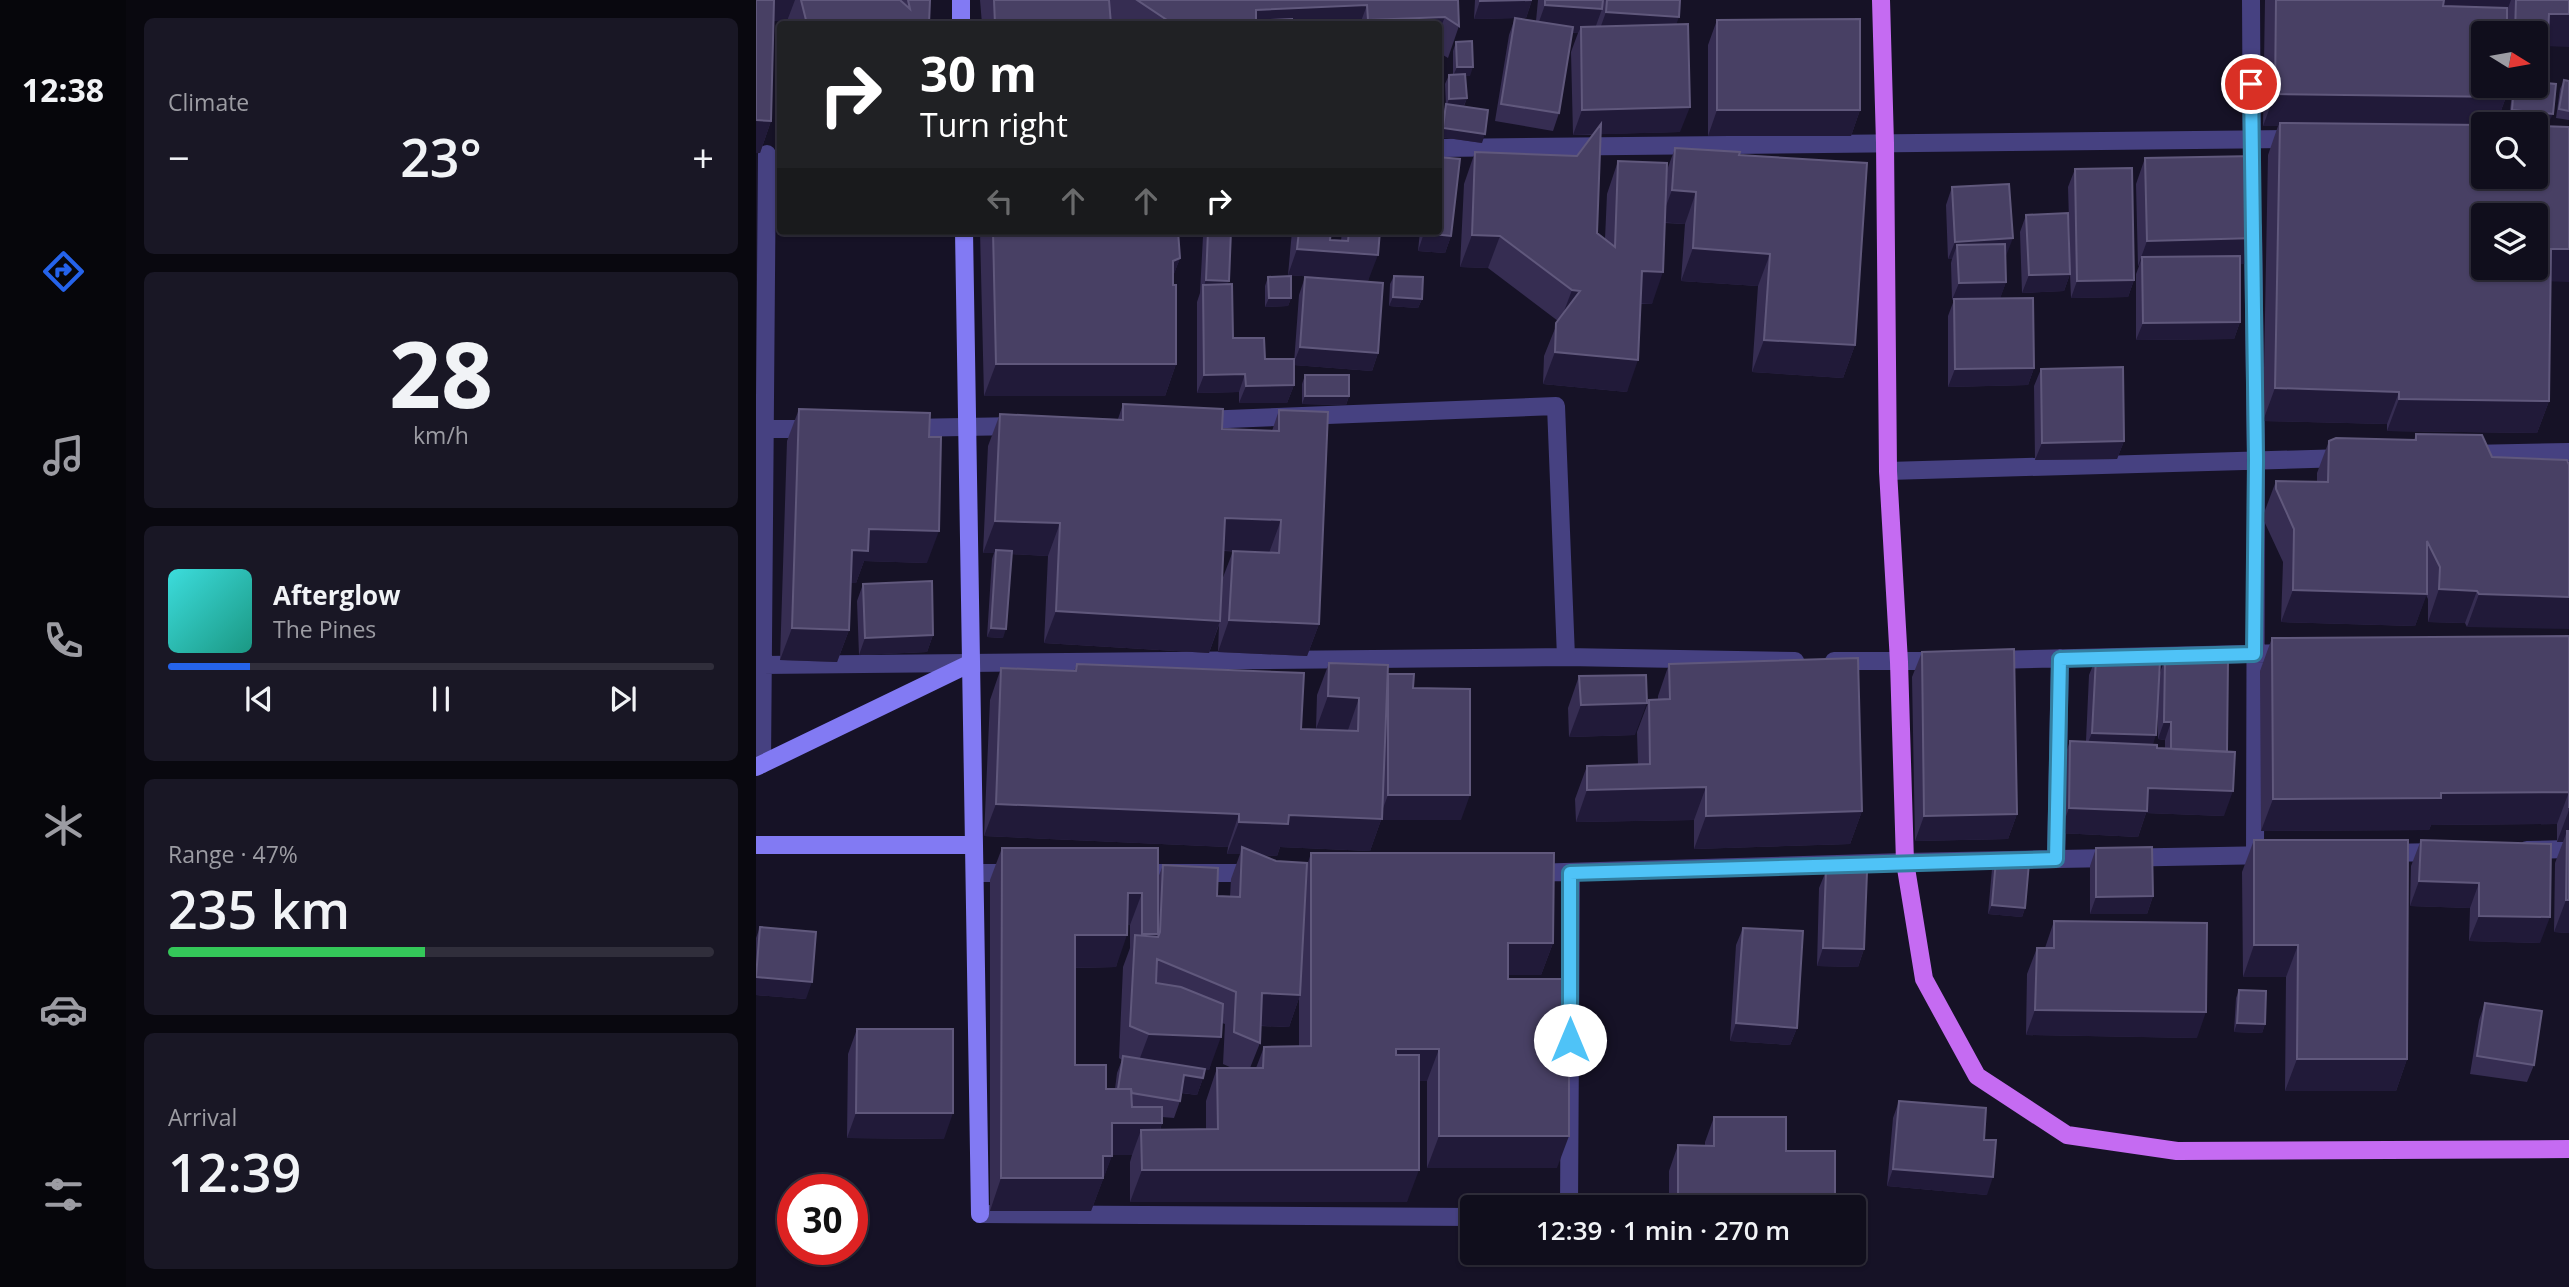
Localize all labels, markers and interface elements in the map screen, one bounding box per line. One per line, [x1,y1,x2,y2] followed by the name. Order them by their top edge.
[2471,21,2548,98] north arrow
[2471,21,2548,280] map controls
[920,40,1037,106] text: 30 m
[805,49,896,140] icon: right
[2221,54,2281,114] pin
[2232,65,2270,103] icon: arrive
[22,68,104,111] text: 12:38
[168,86,249,118] text: Climate
[920,103,1068,146] text: Turn right
[2471,112,2548,189] button: search
[400,121,482,192] text: 23°
[168,131,190,183] text: −
[692,131,714,183] text: +
[981,182,1019,220] icon: left
[1054,182,1092,220] icon: ahead
[1127,182,1165,220] icon: ahead
[1200,182,1238,220] icon: right
[2471,203,2548,280] button: layers
[39,247,88,296] icon: directions
[389,311,493,435] text: 28
[413,419,469,451] text: km/h
[39,431,88,480] icon: music
[273,577,400,613] text: Afterglow
[273,613,376,645] text: The Pines
[39,616,88,665] icon: phone
[240,680,278,718] icon: previous
[422,680,460,718] icon: pause
[604,680,642,718] icon: next
[39,801,88,850] icon: climate
[168,838,298,870] text: Range · 47%
[168,873,350,944] text: 235 km
[39,985,88,1034] icon: car
[1533,1003,1607,1077] position arrow
[168,1101,237,1133] text: Arrival
[168,1136,301,1207] text: 12:39
[39,1170,88,1219] icon: filters
[777,1174,868,1265] speed limit sign: 30
[1536,1212,1790,1248] text: 12:39 · 1 min · 270 m

